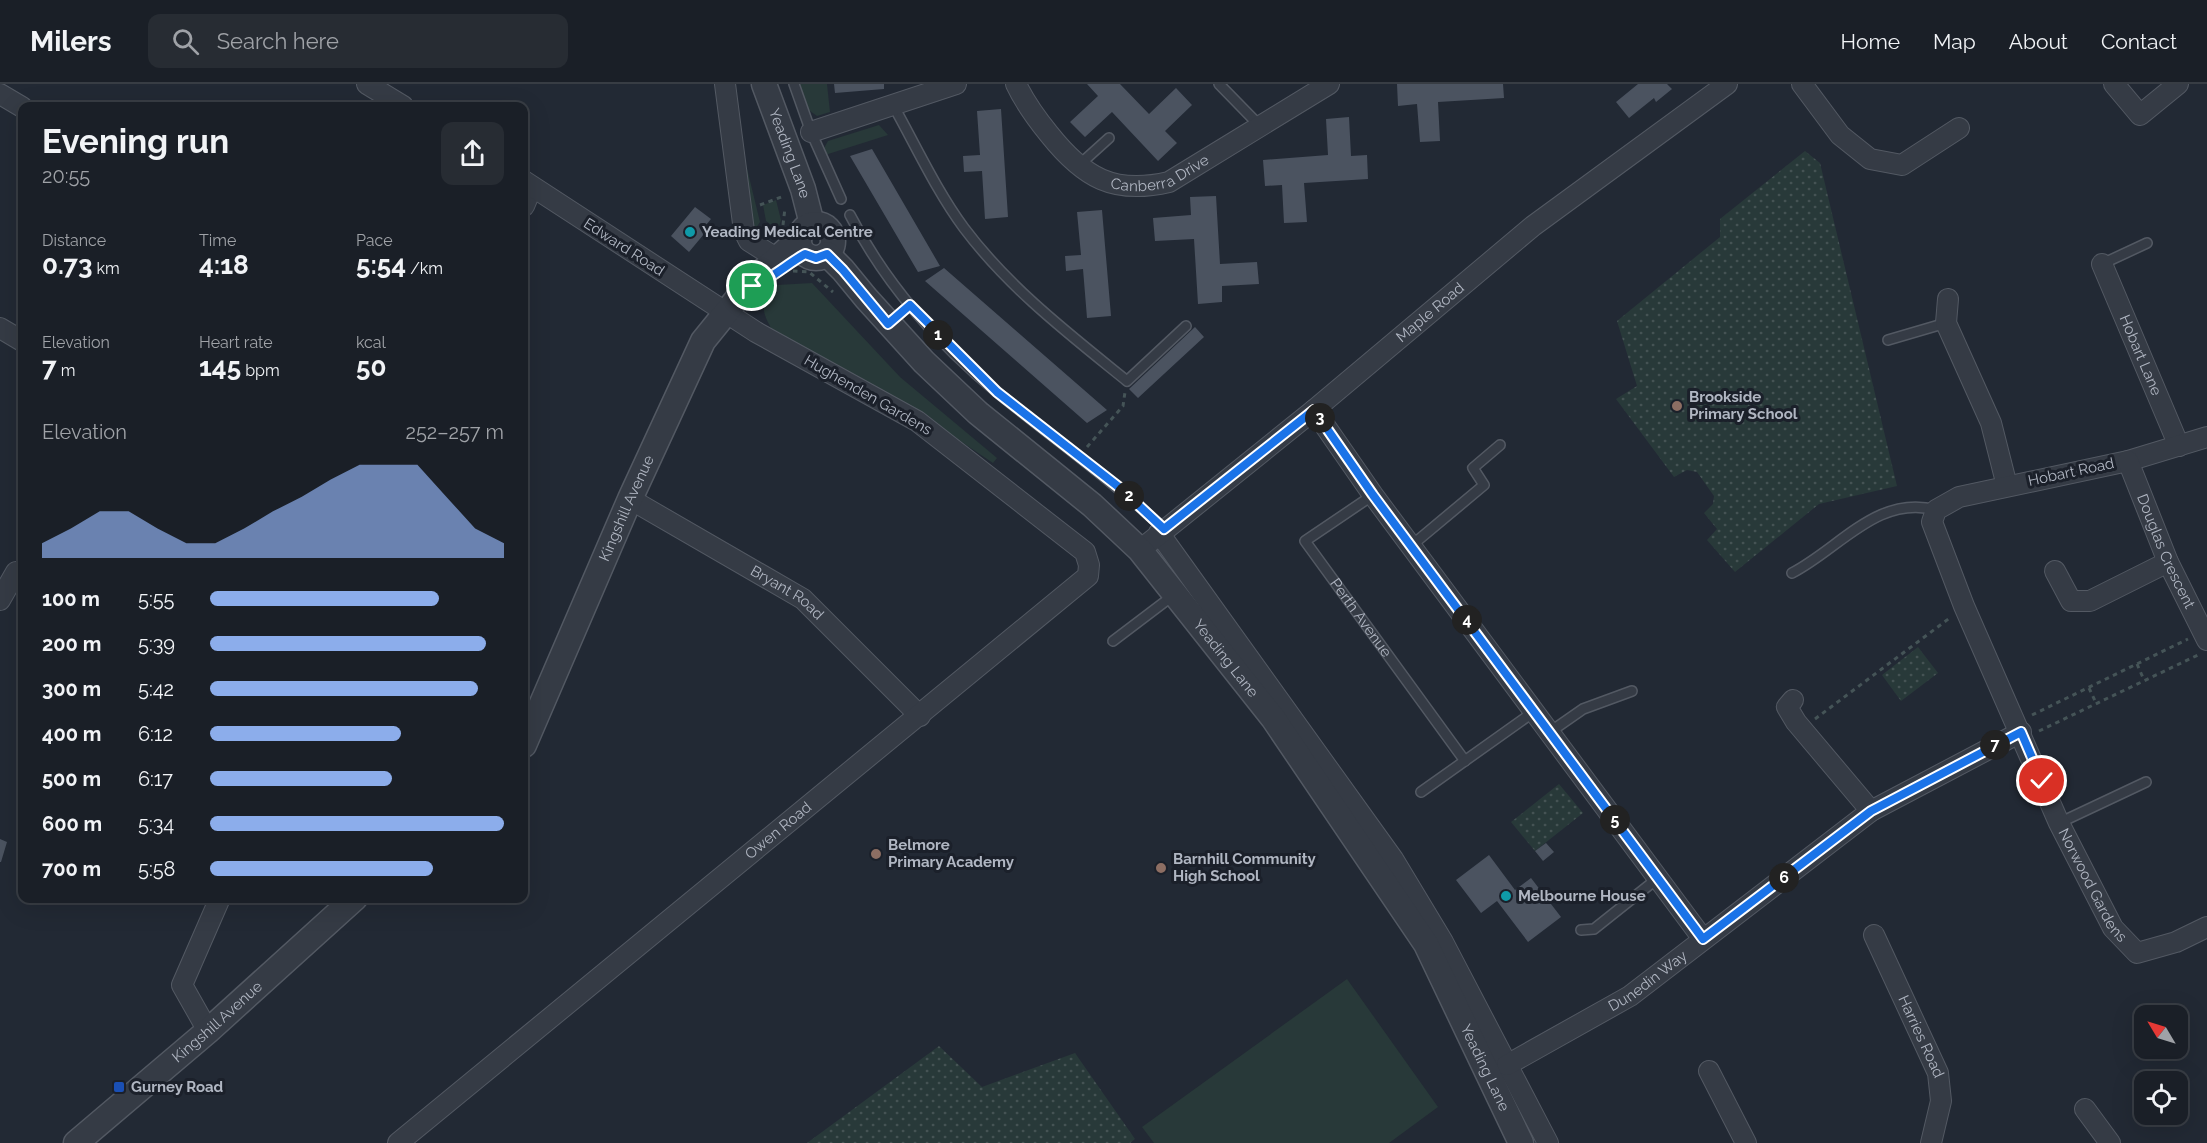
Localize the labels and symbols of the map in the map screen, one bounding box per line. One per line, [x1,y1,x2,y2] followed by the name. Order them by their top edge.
[765,106,814,200] street label: Yeading Lane
[1109,151,1212,195] street label: Canberra Drive
[580,214,668,280] street label: Edward Road
[702,223,873,241] place label: Yeading Medical Centre
[683,225,697,239] marker: Yeading Medical Centre
[726,260,777,311] pin
[1392,279,1468,346] street label: Maple Road
[2116,312,2166,398] street label: Hobart Lane
[923,320,953,350] pin: 1
[801,351,935,439] street label: Hughenden Gardens
[1689,388,1798,423] place label: Brookside Primary School
[1670,399,1684,413] marker: Brookside Primary School
[1305,403,1335,433] pin: 3
[595,452,658,564] street label: Kingshill Avenue
[2026,454,2116,490] street label: Hobart Road
[1114,481,1144,511] pin: 2
[2133,491,2199,612] street label: Douglas Crescent
[747,562,828,624] street label: Bryant Road
[1326,575,1396,661] street label: Perth Avenue
[1452,605,1482,635] pin: 4
[1189,616,1262,701] street label: Yeading Lane
[1980,730,2010,760] pin: 7
[2016,755,2067,806] pin
[741,798,815,863] street label: Owen Road
[1600,805,1630,835] pin: 5
[2054,825,2131,946] street label: Norwood Gardens
[888,836,1015,871] place label: Belmore Primary Academy
[869,847,883,861] marker: Belmore Primary Academy
[1173,850,1316,885] place label: Barnhill Community High School
[1154,861,1168,875] marker: Barnhill Community High School
[1769,863,1799,893] pin: 6
[1518,887,1646,905] place label: Melbourne House
[1499,889,1513,903] marker: Melbourne House
[1605,947,1691,1015] street label: Dunedin Way
[169,977,266,1066] street label: Kingshill Avenue
[1894,992,1948,1081] street label: Harries Road
[2134,1005,2188,1059] north arrow
[1457,1021,1514,1114] street label: Yeading Lane
[131,1078,224,1096] place label: Gurney Road
[112,1080,126,1094] marker: Gurney Road

